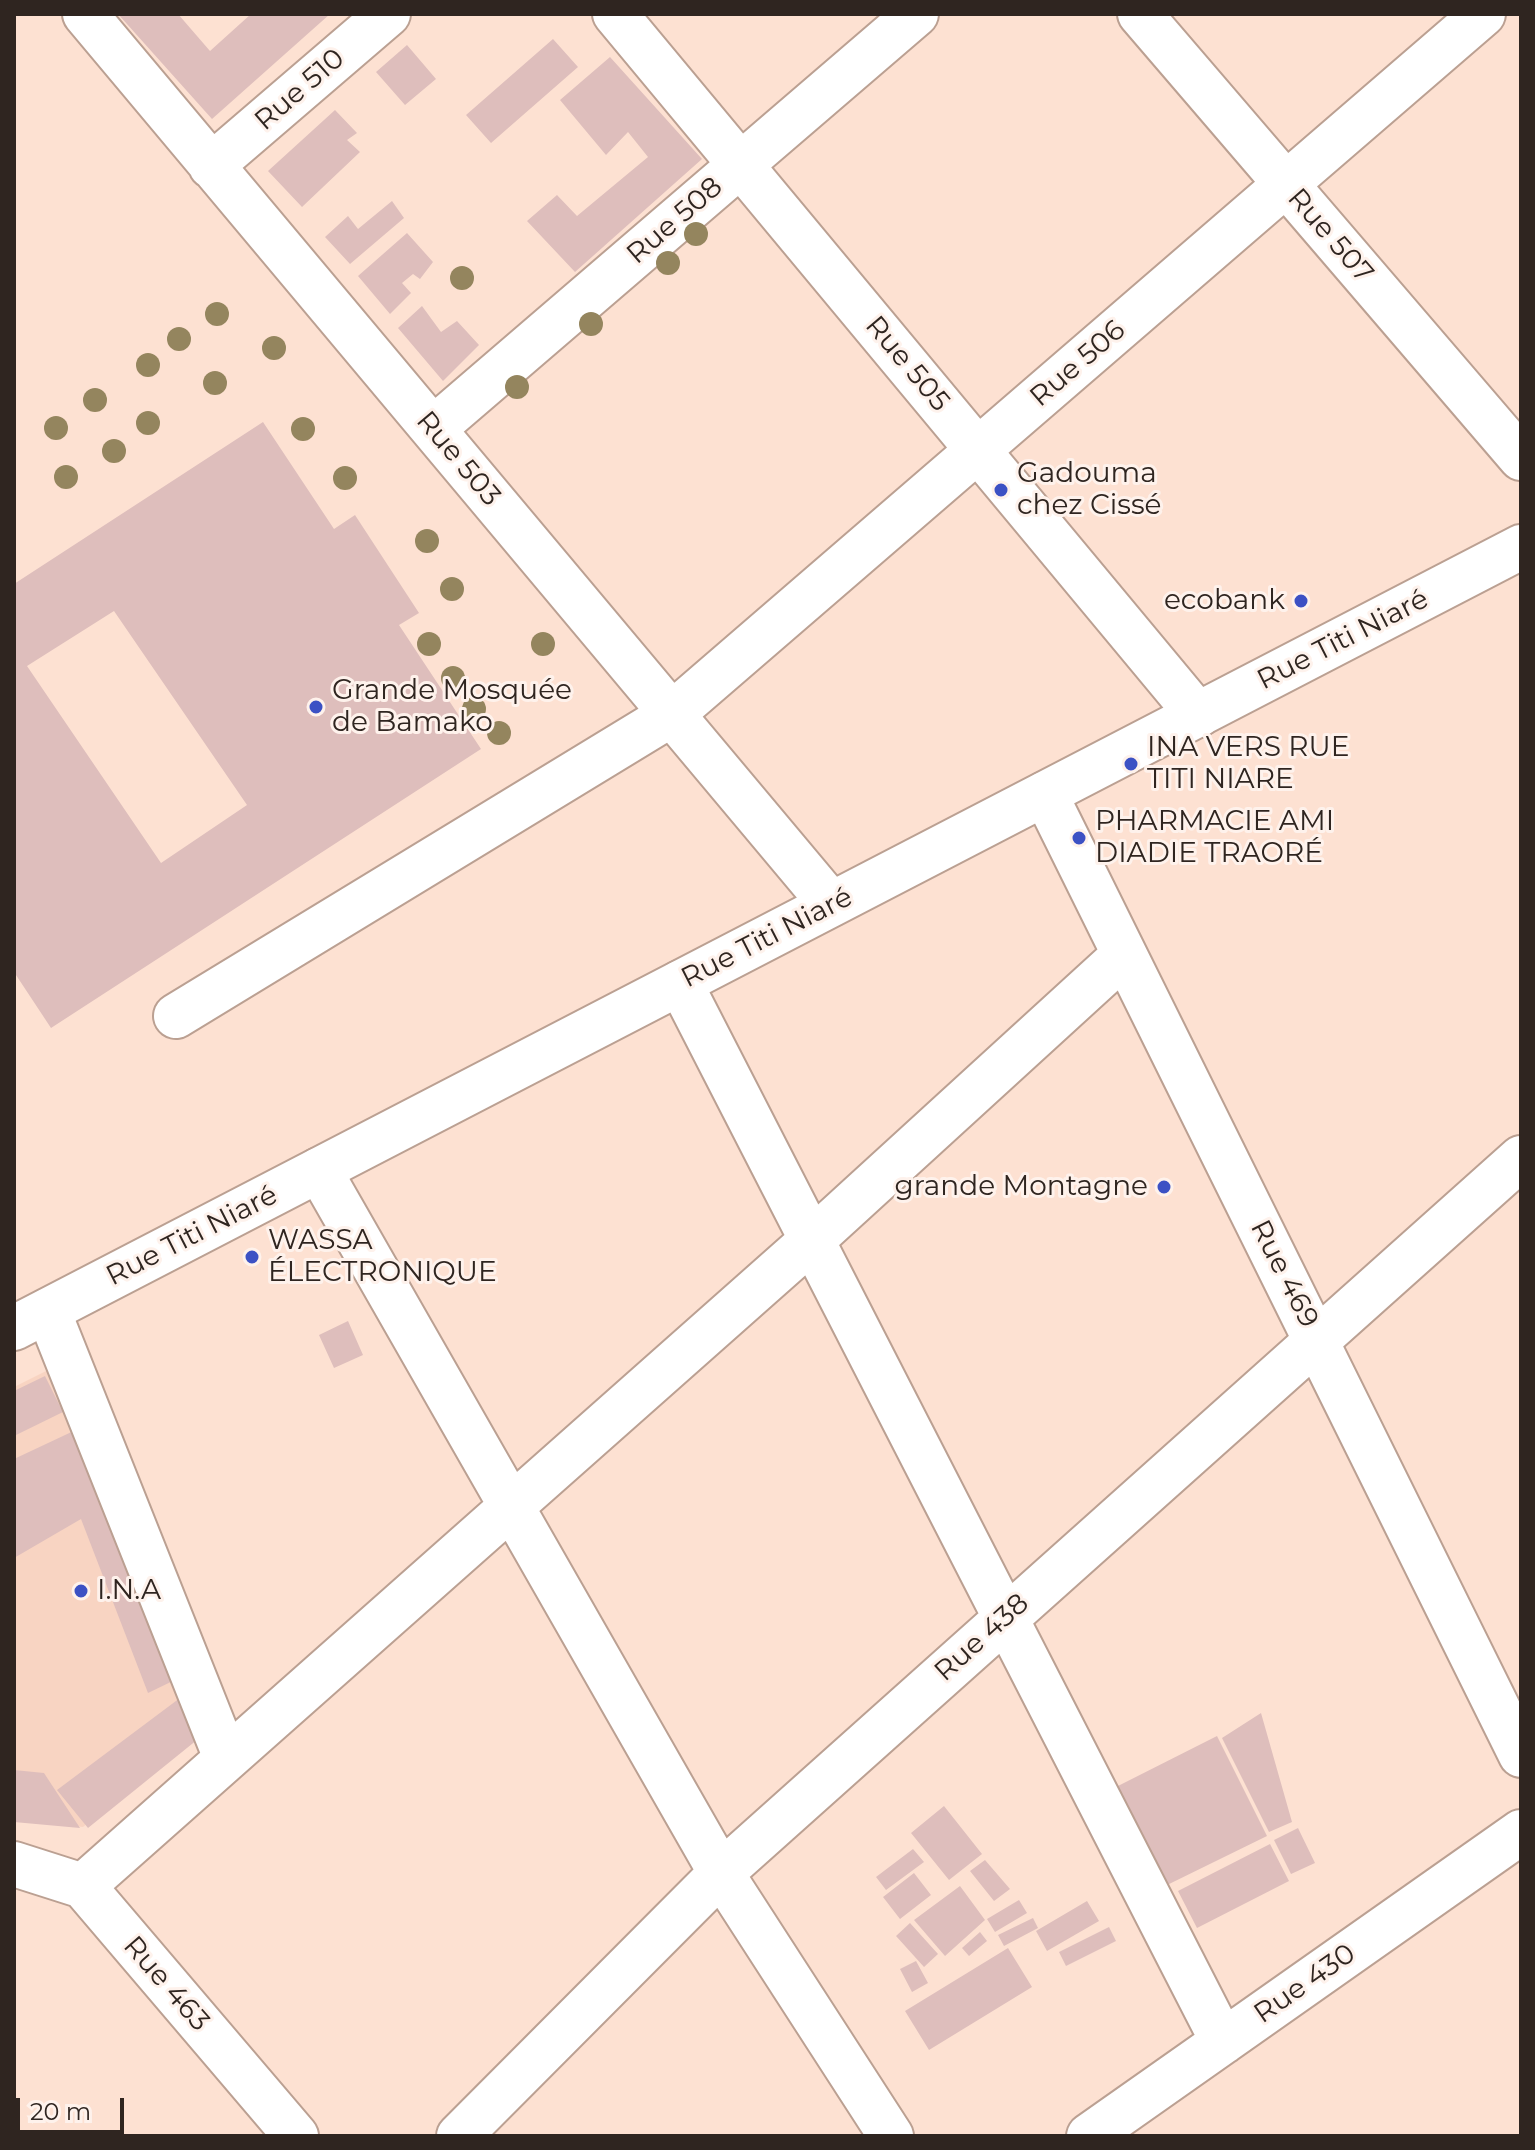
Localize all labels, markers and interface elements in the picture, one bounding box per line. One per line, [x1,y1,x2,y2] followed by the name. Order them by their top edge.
[248,42,352,138] street label: Rue 510
[620,170,730,272] street label: Rue 508
[1280,182,1380,290] street label: Rue 507
[858,310,956,418] street label: Rue 505
[1024,314,1132,414] street label: Rue 506
[409,405,507,513] street label: Rue 503
[1017,457,1162,523] place label: Gadouma chez Cissé
[992,481,1010,499] marker: Gadouma chez Cissé
[1252,582,1434,698] street label: Rue Titi Niaré
[1164,584,1285,618] place label: ecobank
[1292,592,1310,610] marker: ecobank
[332,674,572,740] place label: Grande Mosquée de Bamako
[307,698,325,716] marker: Grande Mosquée de Bamako
[1147,731,1349,797] place label: INA VERS RUE TITI NIARE
[1122,755,1140,773] marker: INA VERS RUE TITI NIARE
[1095,805,1334,871] place label: PHARMACIE AMI DIADIE TRAORÉ
[1070,829,1088,847] marker: PHARMACIE AMI DIADIE TRAORÉ
[676,880,858,996] street label: Rue Titi Niaré
[894,1170,1148,1204] place label: grande Montagne
[101,1178,283,1294] street label: Rue Titi Niaré
[1155,1178,1173,1196] marker: grande Montagne
[1243,1215,1325,1333] street label: Rue 469
[268,1224,497,1290] place label: WASSA ÉLECTRONIQUE
[243,1248,261,1266] marker: WASSA ÉLECTRONIQUE
[97,1574,161,1608] place label: I.N.A
[72,1582,90,1600] marker: I.N.A
[928,1587,1036,1689] street label: Rue 438
[116,1930,216,2038] street label: Rue 463
[1248,1937,1362,2031] street label: Rue 430
[20,2082,128,2132] scale bar
[30,2097,91,2126] text: 20 m

